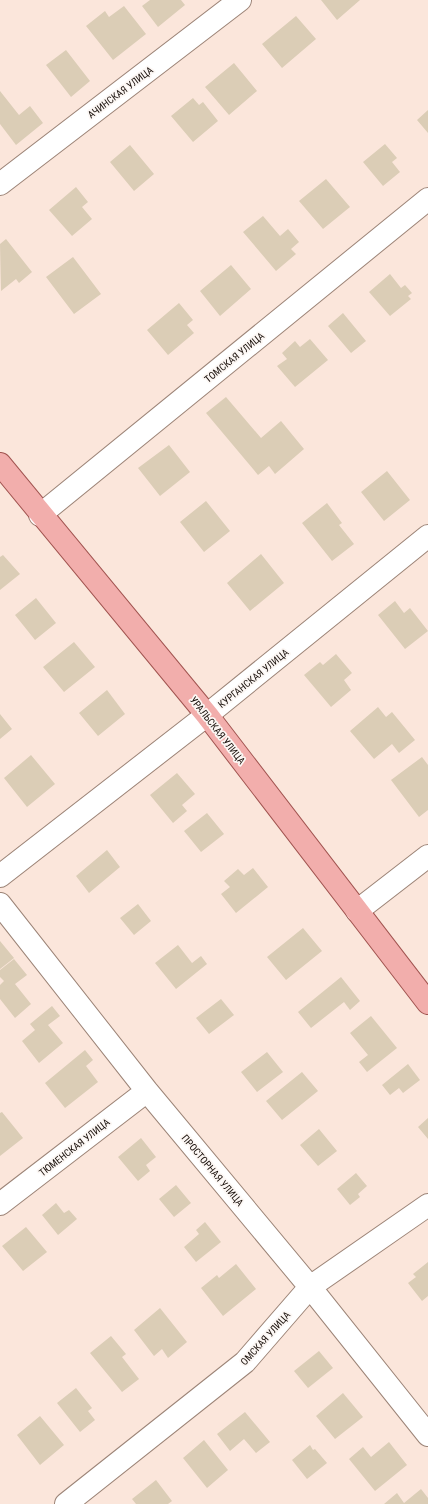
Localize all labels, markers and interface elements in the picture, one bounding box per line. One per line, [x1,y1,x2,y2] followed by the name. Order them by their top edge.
[86,64,155,120] street label: АЧИНСКАЯ УЛИЦА
[202,330,266,385] street label: ТОМСКАЯ УЛИЦА
[216,646,291,710] street label: КУРГАНСКАЯ УЛИЦА
[188,694,248,766] street label: УРАЛЬСКАЯ УЛИЦА
[37,1116,112,1178] street label: ТЮМЕНСКАЯ УЛИЦА
[180,1132,246,1208] street label: ПРОСТОРНАЯ УЛИЦА
[238,1309,292,1367] street label: ОМСКАЯ УЛИЦА

